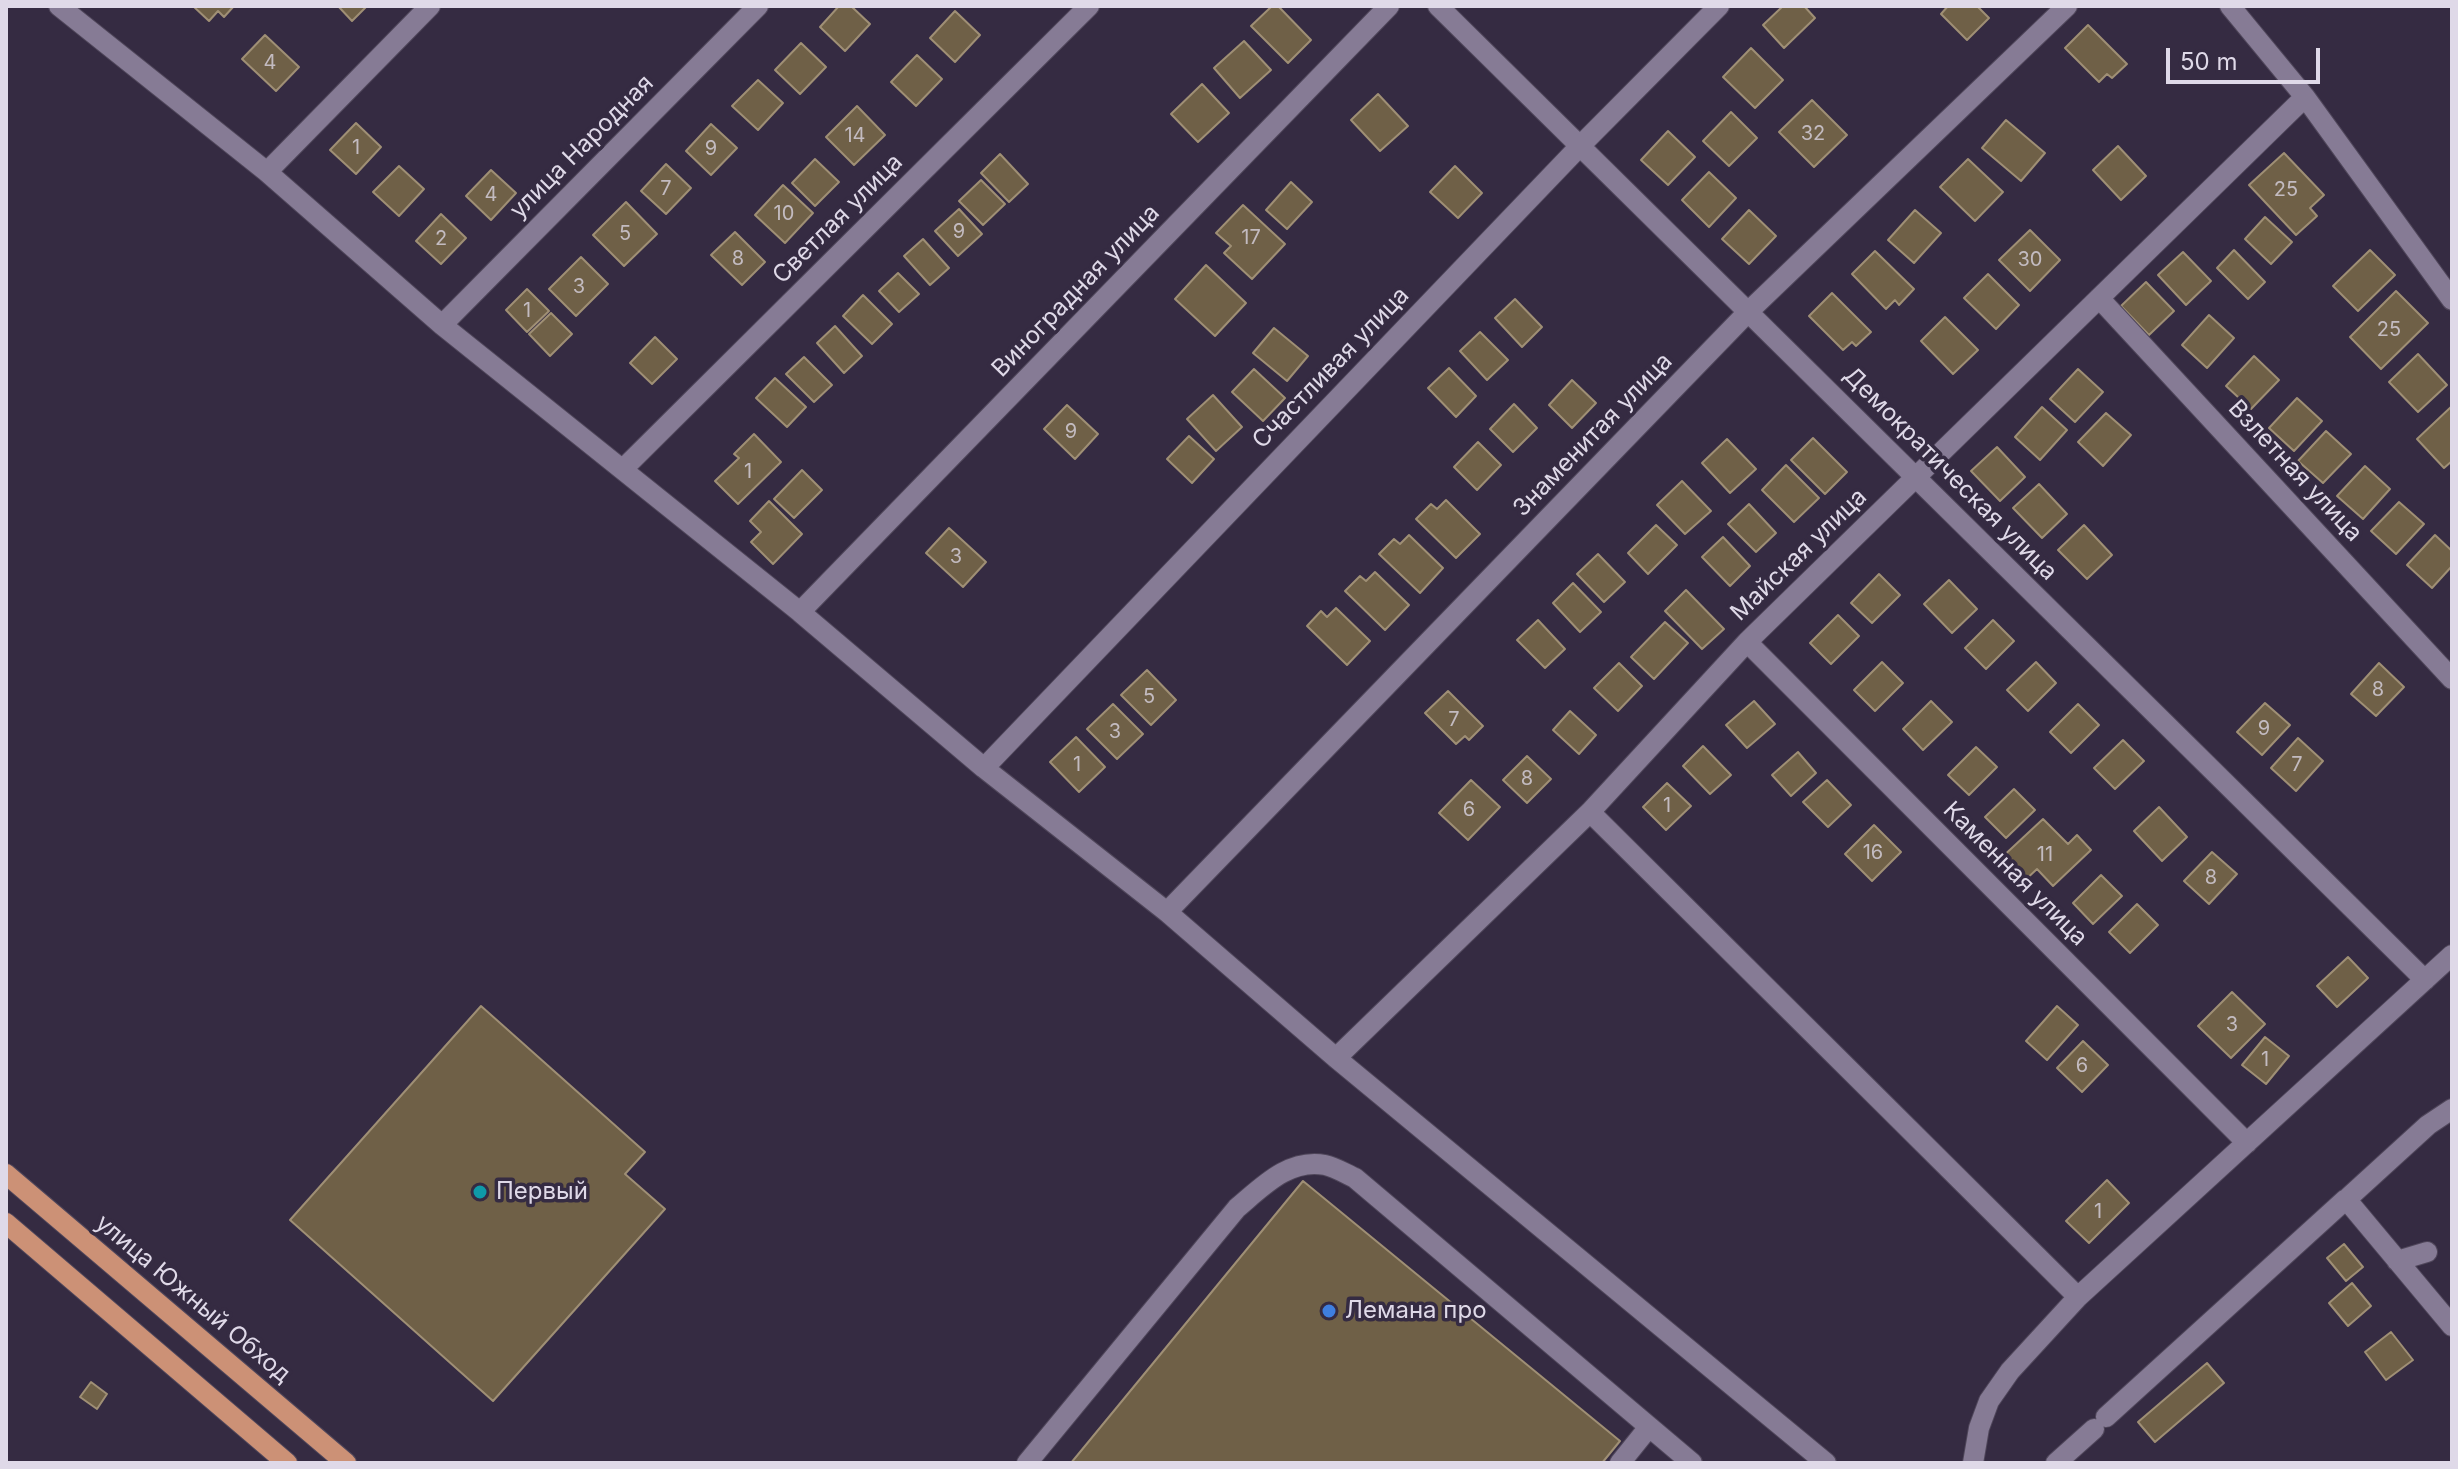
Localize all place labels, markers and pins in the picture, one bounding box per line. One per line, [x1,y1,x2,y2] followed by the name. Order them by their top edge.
[496,1178,588,1206] place label: Первый
[471,1183,489,1201] marker: Первый
[1345,1297,1487,1325] place label: Лемана про
[1320,1302,1338,1320] marker: Лемана про

